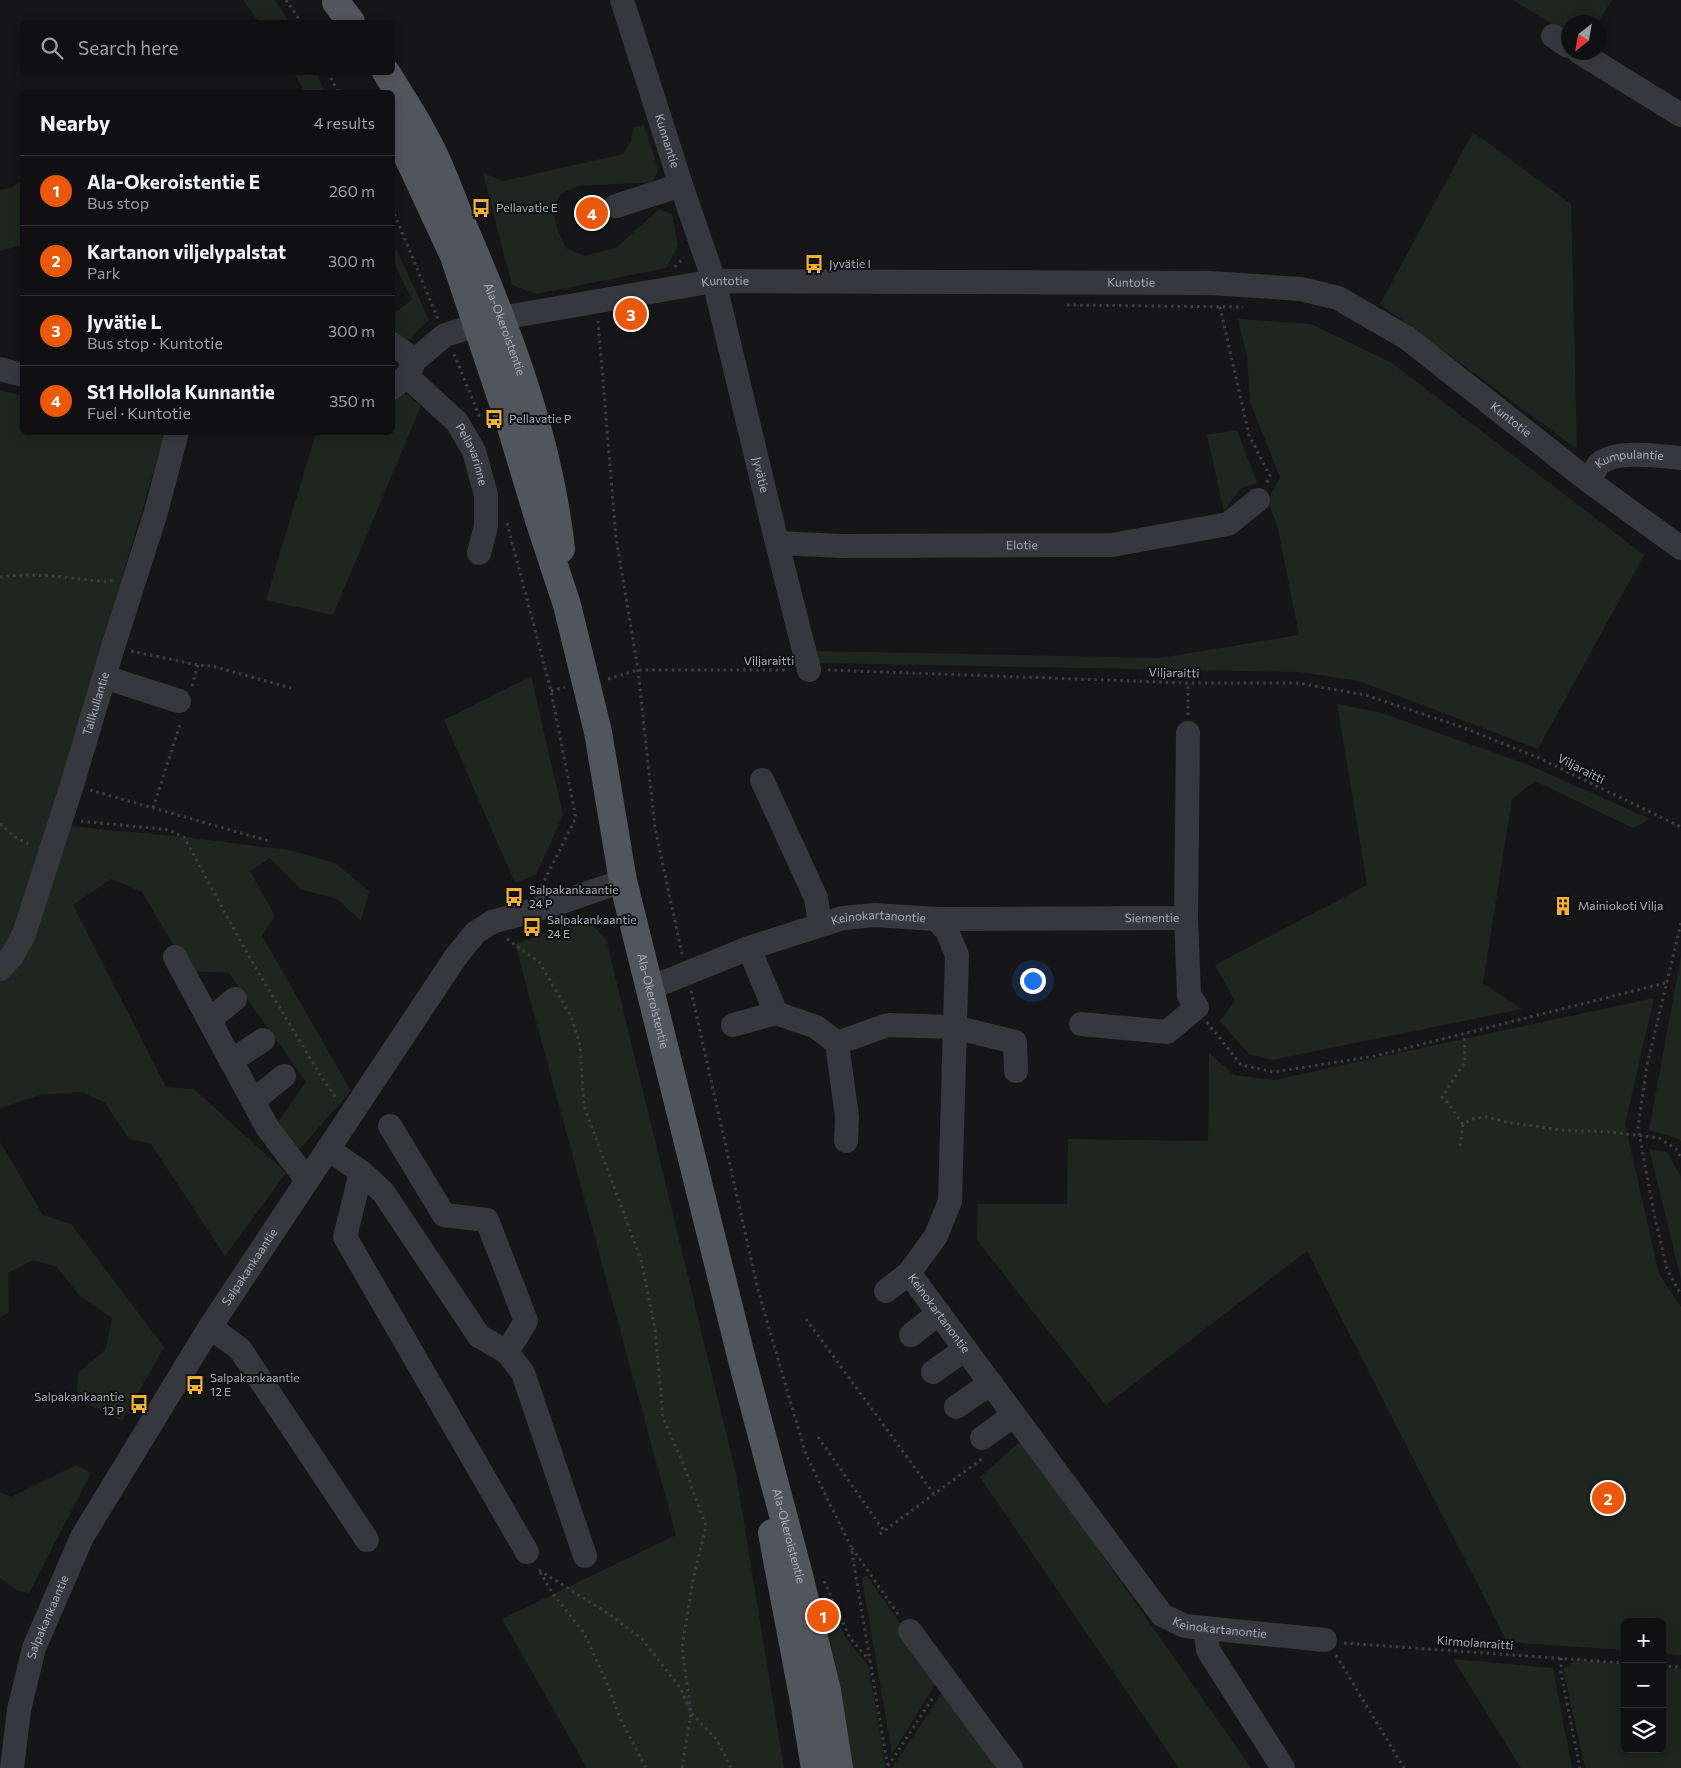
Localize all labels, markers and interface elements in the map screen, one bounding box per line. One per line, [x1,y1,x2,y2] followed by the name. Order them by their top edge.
[1561,15,1606,60] north arrow
[20,20,395,75] search box
[38,34,66,62] icon: search
[78,36,178,59] text: Search here
[40,110,110,135] text: Nearby
[653,112,683,169] street label: Kunnantie
[314,113,375,132] text: 4 results
[87,170,260,193] text: Ala-Okeroistentie E
[52,181,60,200] text: 1
[329,181,375,200] text: 260 m
[87,193,149,212] text: Bus stop
[576,194,608,232] pin: 4
[470,197,492,219] bus stop icon: Pellavatie E
[496,200,558,214] place label: Pellavatie E
[87,240,286,263] text: Kartanon viljelypalstat
[51,251,61,270] text: 2
[328,251,375,270] text: 300 m
[803,253,825,275] bus stop icon: Jyvätie I
[829,256,871,271] place label: Jyvätie I
[87,263,120,282] text: Park
[700,273,749,289] street label: Kuntotie
[1107,275,1155,289] street label: Kuntotie
[482,280,529,377] street label: Ala-Okeroistentie
[615,295,647,333] pin: 3
[87,310,162,333] text: Jyvätie L
[51,321,61,340] text: 3
[328,321,375,340] text: 300 m
[87,333,223,352] text: Bus stop · Kuntotie
[87,380,275,403] text: St1 Hollola Kunnantie
[51,391,61,410] text: 4
[329,391,375,410] text: 350 m
[1488,399,1535,439] street label: Kuntotie
[87,403,191,422] text: Fuel · Kuntotie
[483,408,505,430] bus stop icon: Pellavatie P
[509,411,572,425] place label: Pellavatie P
[453,420,491,487] street label: Pellavarinne
[1592,447,1664,471] street label: Kumpulantie
[750,455,773,494] street label: Jyvätie
[1006,537,1038,551] street label: Elotie
[744,653,794,667] street label: Viljaraitti
[1149,665,1199,679] street label: Viljaraitti
[79,670,111,737] street label: Tallkullantie
[1556,750,1607,786] street label: Viljaraitti
[529,882,619,910] place label: Salpakankaantie 24 P
[503,886,525,908] bus stop icon: Salpakankaantie 24 P
[1552,895,1574,917] building icon: Mainiokoti Vilja
[1578,898,1663,912] place label: Mainiokoti Vilja
[829,907,926,927] street label: Keinokartanontie
[1125,910,1179,924] street label: Siementie
[547,912,637,940] place label: Salpakankaantie 24 E
[521,916,543,938] bus stop icon: Salpakankaantie 24 E
[635,952,672,1050] street label: Ala-Okeroistentie
[1020,968,1046,994] your location
[218,1225,280,1308] street label: Salpakankaantie
[906,1270,974,1355] street label: Keinokartanontie
[210,1370,300,1398] place label: Salpakankaantie 12 E
[184,1374,206,1396] bus stop icon: Salpakankaantie 12 E
[34,1389,124,1417] place label: Salpakankaantie 12 P
[128,1393,150,1415] bus stop icon: Salpakankaantie 12 P
[1592,1479,1624,1517] pin: 2
[770,1487,809,1585] street label: Ala-Okeroistentie
[24,1573,71,1660] street label: Salpakankaantie
[807,1597,839,1635] pin: 1
[1171,1613,1268,1640] street label: Keinokartanontie
[1621,1618,1666,1753] map controls
[1621,1618,1666,1663] button: +
[1436,1632,1514,1652] street label: Kirmolanraitti
[1621,1663,1666,1708] button: −
[1621,1708,1666,1753] button: layers

